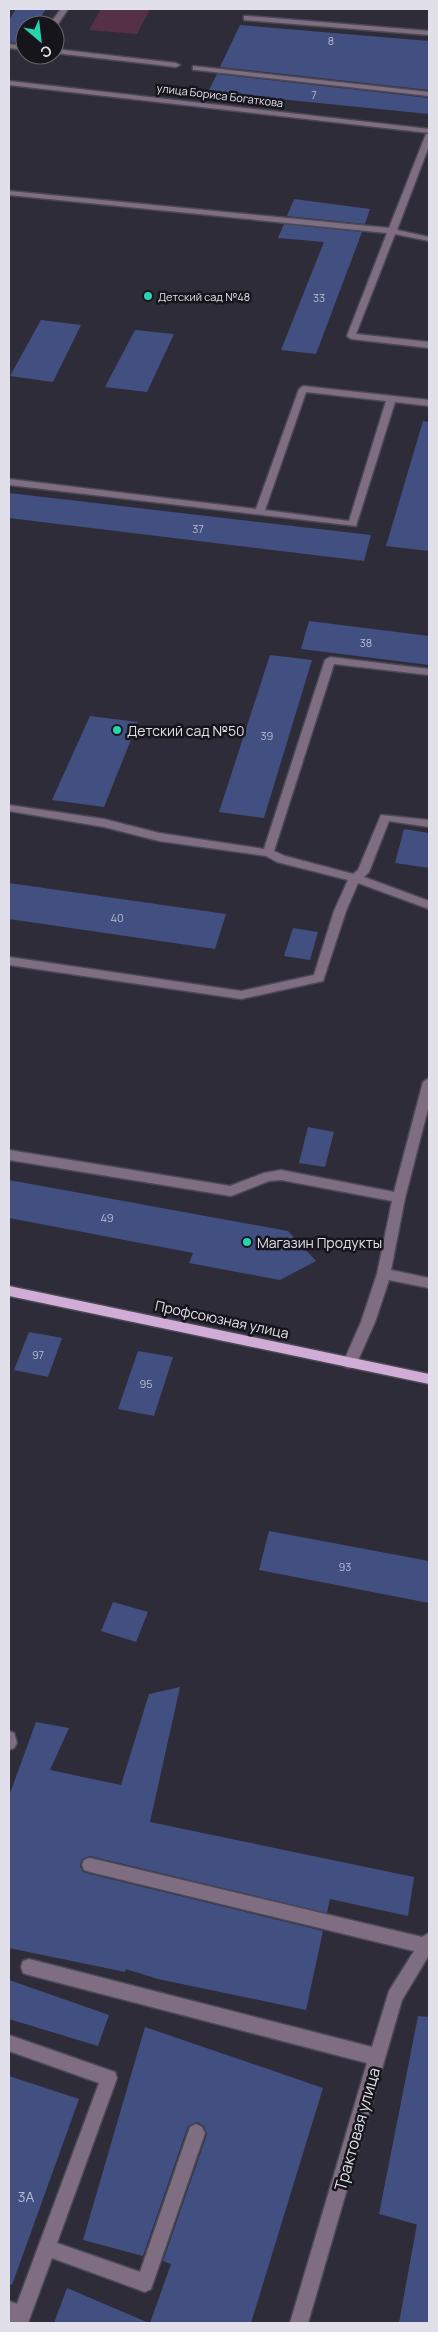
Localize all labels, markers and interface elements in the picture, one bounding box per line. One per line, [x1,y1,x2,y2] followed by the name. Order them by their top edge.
[15,15,65,65] north arrow
[328,33,334,48] house number: 8
[37,41,55,63] text: С
[156,80,284,110] street label: улица Бориса Богаткова
[311,87,317,102] house number: 7
[158,289,250,304] place label: Детский сад №48
[142,290,154,302] marker: Детский сад №48
[313,290,325,305] house number: 33
[192,521,204,536] house number: 37
[360,635,372,650] house number: 38
[127,721,245,740] place label: Детский сад №50
[111,724,123,736] marker: Детский сад №50
[261,728,274,743] house number: 39
[110,910,124,925] house number: 40
[100,1210,114,1225] house number: 49
[257,1233,382,1252] place label: Магазин Продукты
[241,1236,253,1248] marker: Магазин Продукты
[153,1296,291,1342] street label: Профсоюзная улица
[32,1347,44,1362] house number: 97
[139,1376,153,1391] house number: 95
[339,1559,351,1574] house number: 93
[329,2065,385,2193] street label: Трактовая улица
[18,2187,34,2206] house number: 3А

